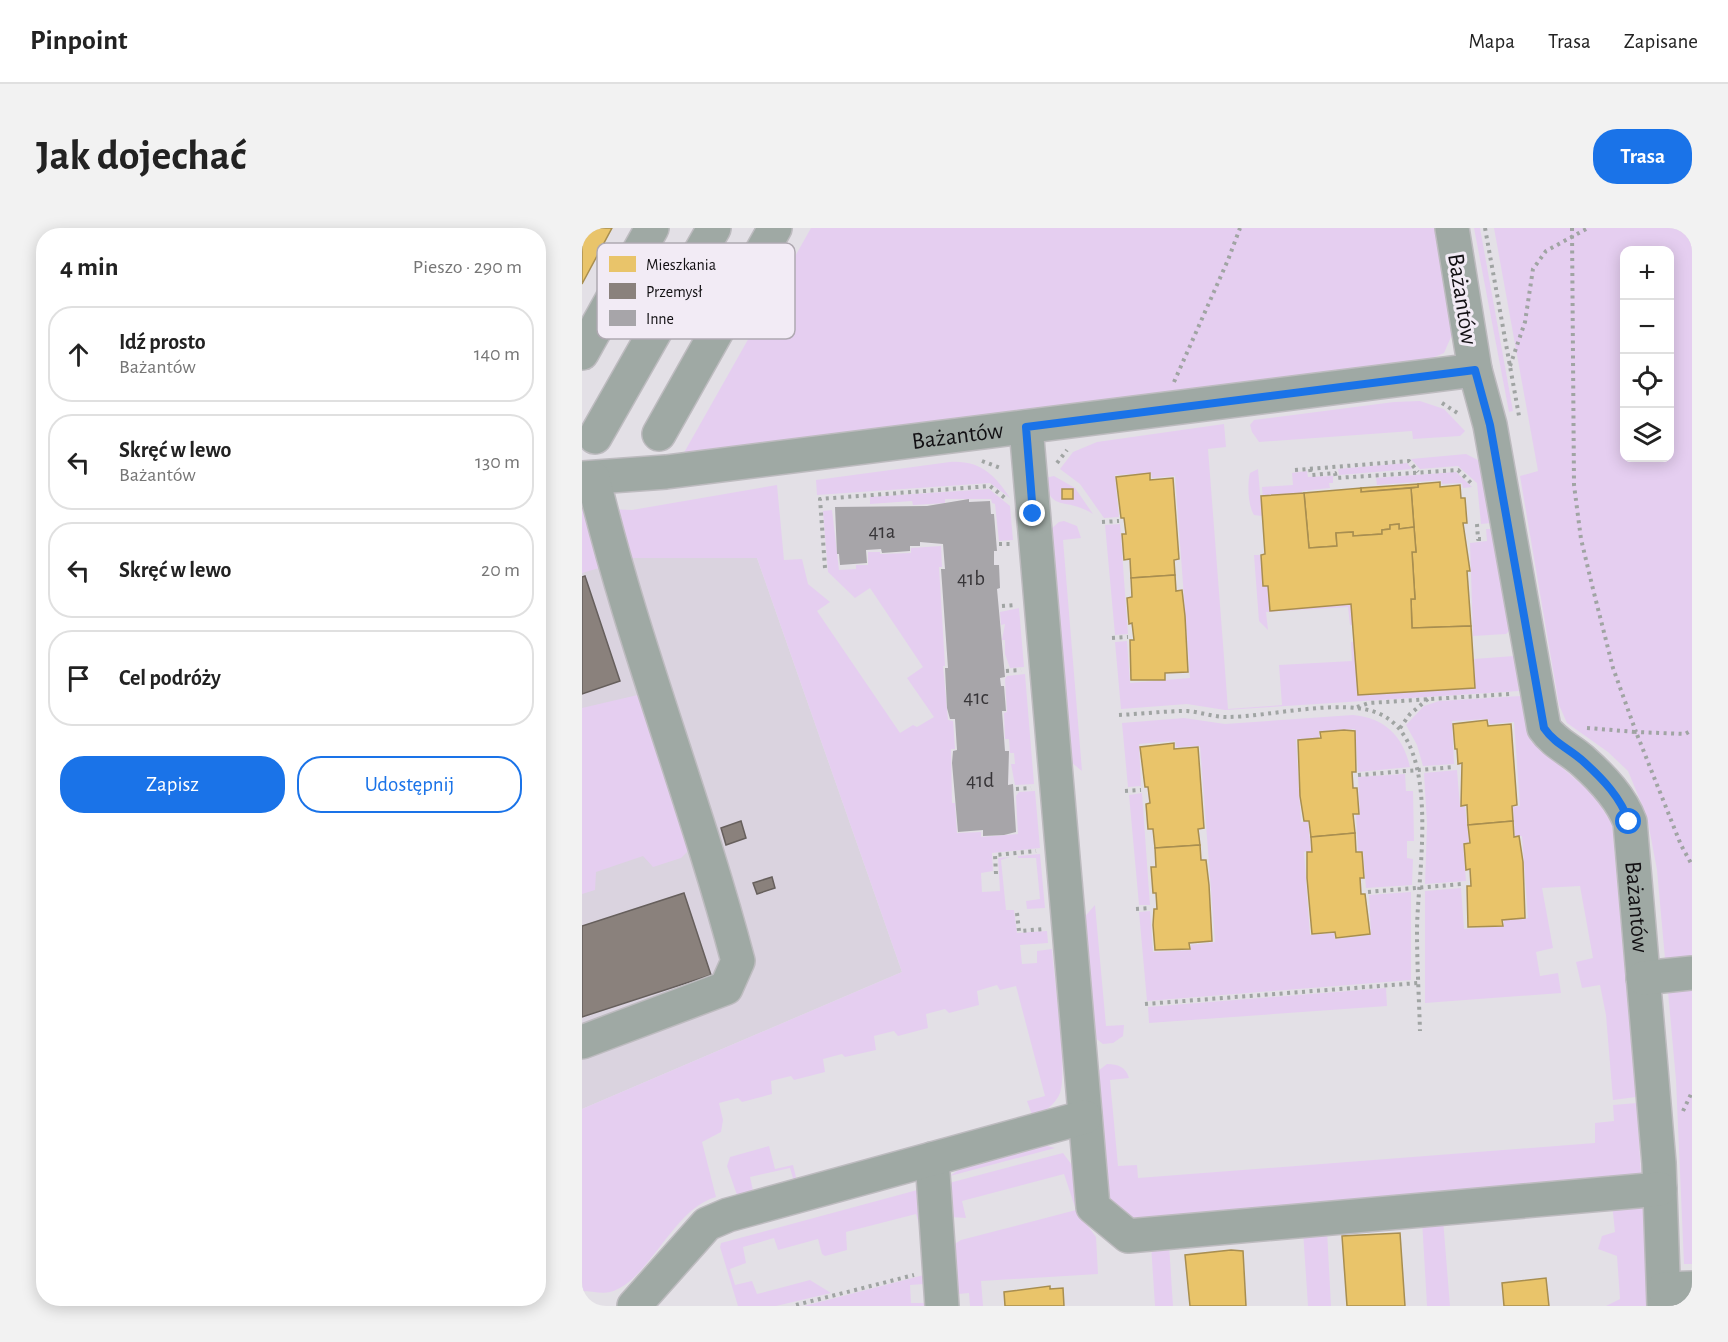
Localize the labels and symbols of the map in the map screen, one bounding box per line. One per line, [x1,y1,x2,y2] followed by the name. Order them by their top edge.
[597,243,795,339] legend
[1443,252,1481,346] street label: Bażantów
[646,257,716,273] text: Mieszkania
[646,284,703,301] text: Przemysł
[646,311,674,327] text: Inne
[910,419,1005,454] street label: Bażantów
[1019,500,1045,526] route end
[868,521,896,542] house number: 41a
[957,568,985,589] house number: 41b
[963,687,989,708] house number: 41c
[966,770,994,791] house number: 41d
[1615,808,1641,834] route start
[1620,860,1652,954] street label: Bażantów

